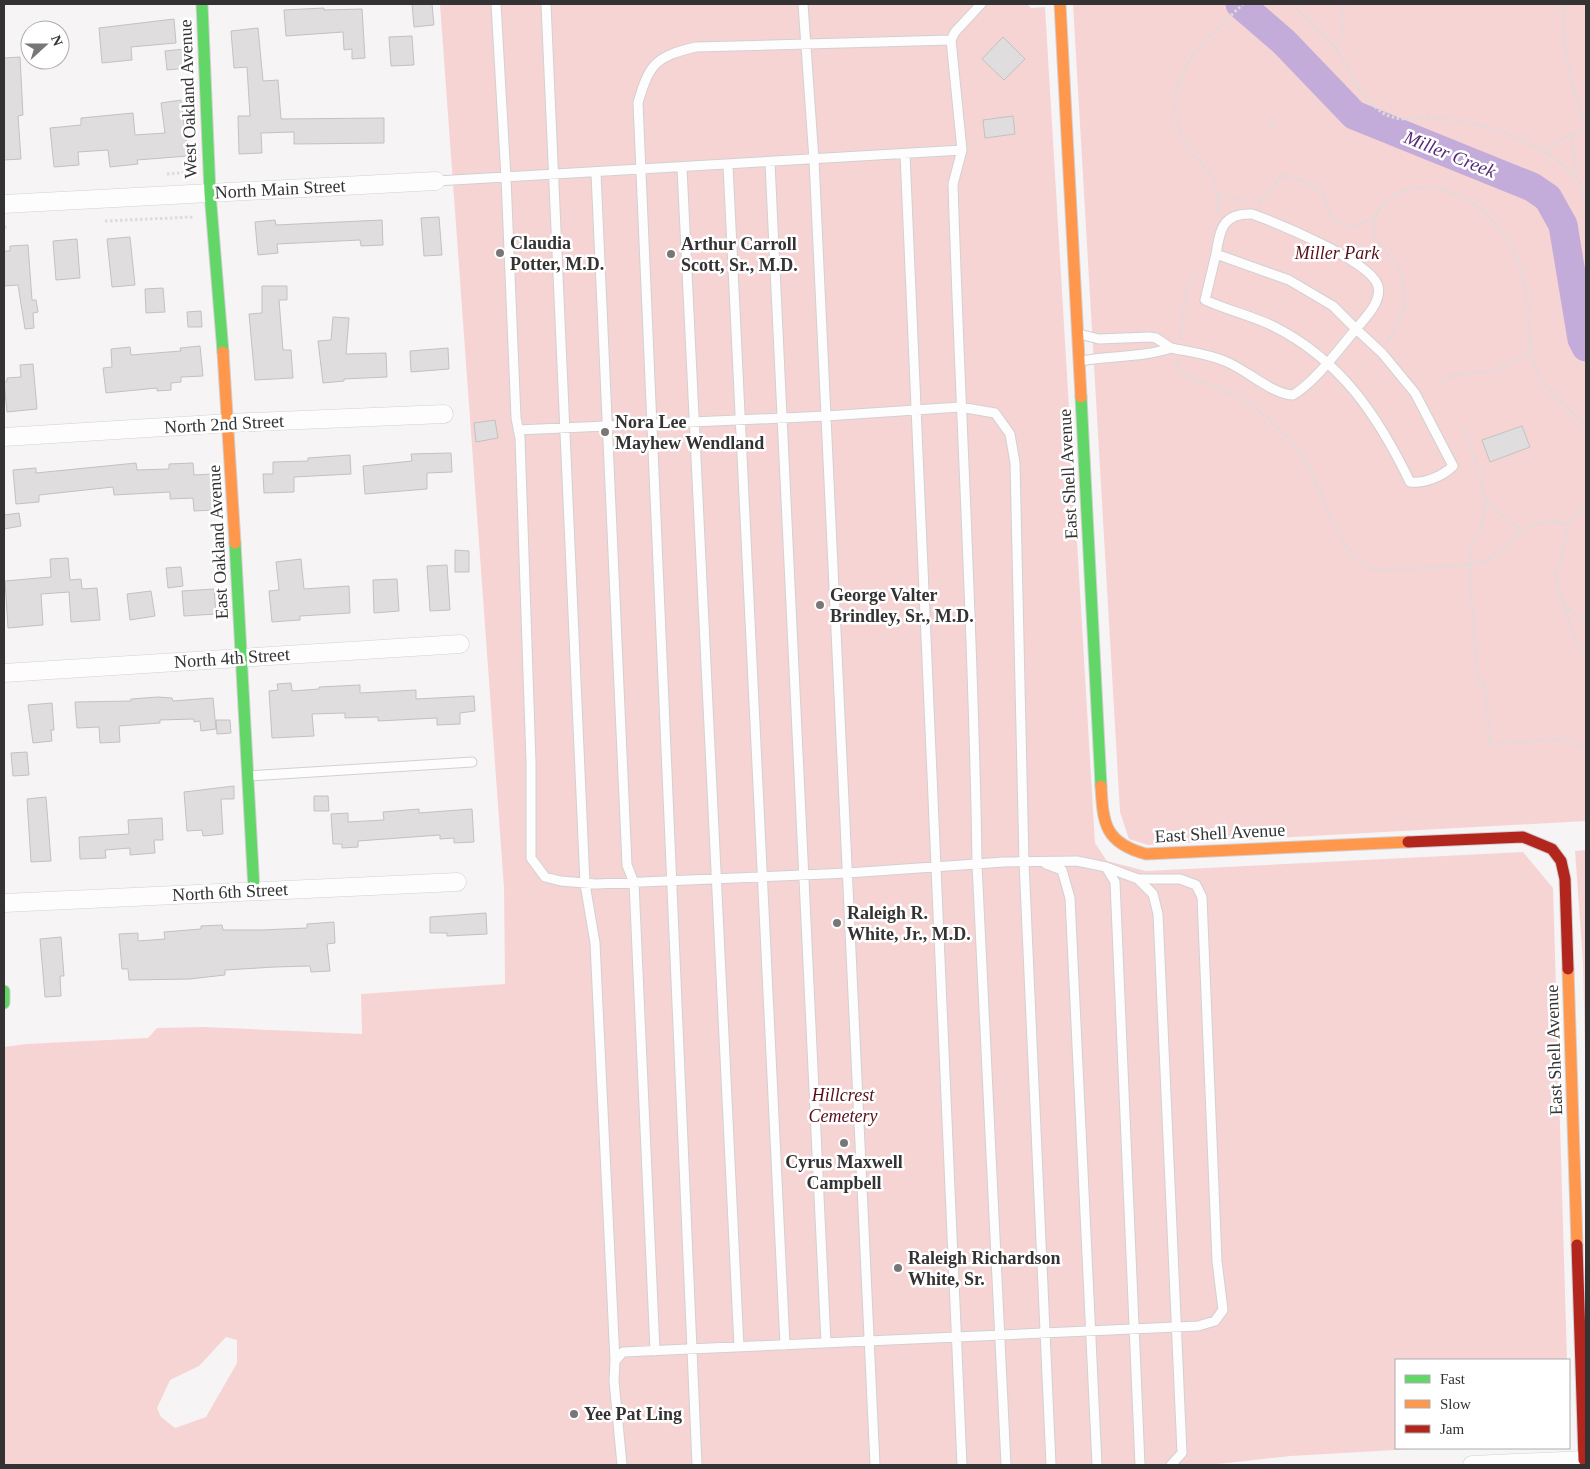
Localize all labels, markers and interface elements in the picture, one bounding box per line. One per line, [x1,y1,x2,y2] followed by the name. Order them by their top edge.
[175,19,201,179] street label: West Oakland Avenue
[20,20,70,70] north arrow
[48,33,65,48] text: N
[1400,126,1499,182] water label: Miller Creek
[214,176,346,202] street label: North Main Street
[510,233,604,274] place label: Claudia Potter, M.D.
[681,234,798,275] place label: Arthur Carroll Scott, Sr., M.D.
[1294,243,1380,263] park label: Miller Park
[494,247,506,259] marker: Claudia Potter, M.D.
[665,248,677,260] marker: Arthur Carroll Scott, Sr., M.D.
[1055,408,1081,540] street label: East Shell Avenue
[164,411,284,437] street label: North 2nd Street
[615,412,764,453] place label: Nora Lee Mayhew Wendland
[599,426,611,438] marker: Nora Lee Mayhew Wendland
[204,464,232,620] street label: East Oakland Avenue
[830,585,974,626] place label: George Valter Brindley, Sr., M.D.
[814,599,826,611] marker: George Valter Brindley, Sr., M.D.
[173,644,291,672] street label: North 4th Street
[1154,820,1286,846] street label: East Shell Avenue
[172,879,288,905] street label: North 6th Street
[847,903,971,944] place label: Raleigh R. White, Jr., M.D.
[831,917,843,929] marker: Raleigh R. White, Jr., M.D.
[1542,984,1566,1116] street label: East Shell Avenue
[809,1085,877,1126] park label: Hillcrest Cemetery
[838,1137,850,1149] marker: Cyrus Maxwell Campbell
[785,1152,903,1193] place label: Cyrus Maxwell Campbell
[908,1248,1061,1289] place label: Raleigh Richardson White, Sr.
[892,1262,904,1274] marker: Raleigh Richardson White, Sr.
[1395,1359,1570,1449] legend
[1440,1371,1466,1387] text: Fast
[1440,1396,1471,1412] text: Slow
[584,1404,682,1424] place label: Yee Pat Ling
[568,1408,580,1420] marker: Yee Pat Ling
[1440,1421,1464,1437] text: Jam

